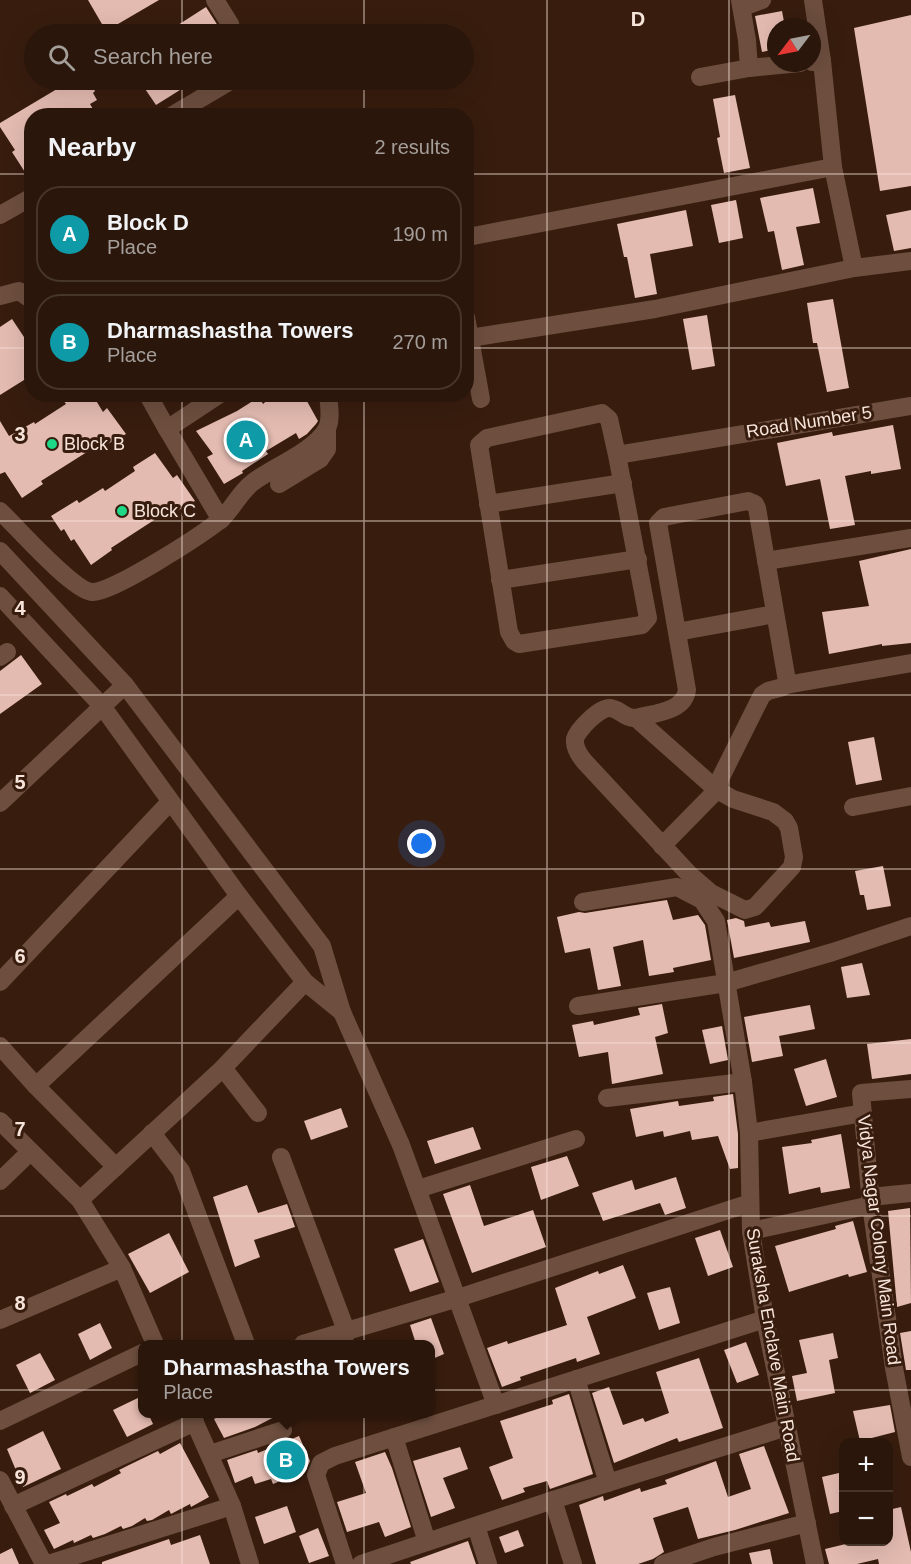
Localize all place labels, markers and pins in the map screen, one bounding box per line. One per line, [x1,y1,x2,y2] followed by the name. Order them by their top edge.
[226,418,266,462] pin: A
[64,434,125,454] place label: Block B
[45,437,59,451] marker: Block B
[134,501,196,521] place label: Block C
[115,504,129,518] marker: Block C
[266,1438,306,1482] pin: B

